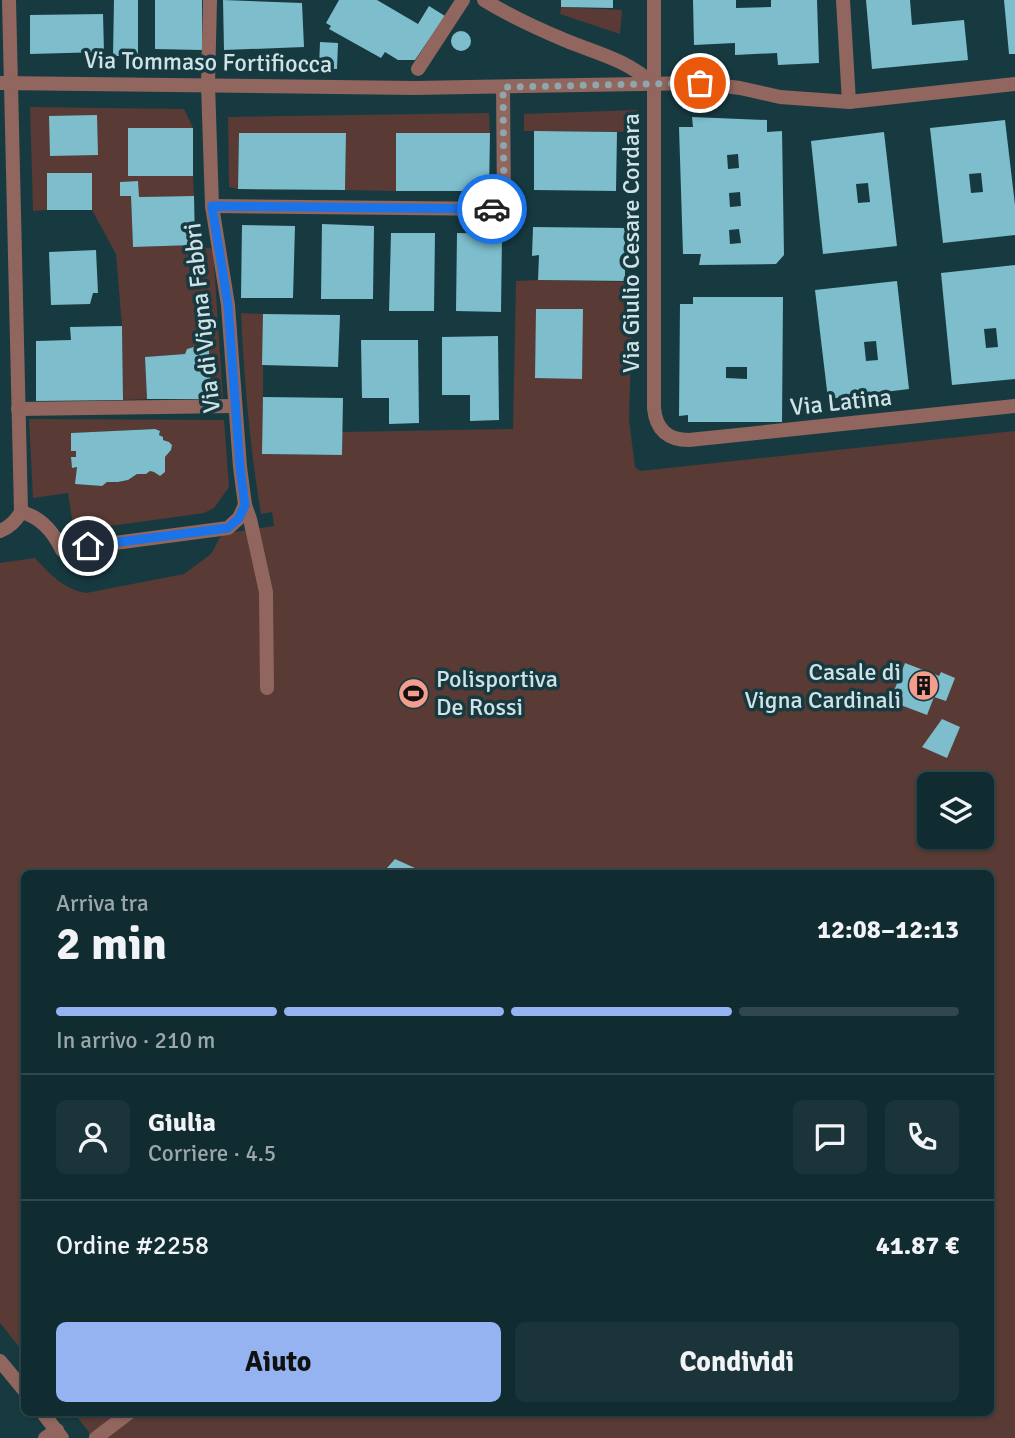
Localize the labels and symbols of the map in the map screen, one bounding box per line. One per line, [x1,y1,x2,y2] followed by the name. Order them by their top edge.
[84,45,332,79] street label: Via Tommaso Fortifiocca
[670,53,730,113] pin
[616,113,646,373] street label: Via Giulio Cesare Cordara
[457,174,527,244] courier
[177,222,227,414] street label: Via di Vigna Fabbri
[789,382,893,422] street label: Via Latina
[58,516,118,576] pin
[745,657,901,715] place label: Casale di Vigna Cardinali
[436,664,558,722] place label: Polisportiva De Rossi
[907,669,941,703] building icon: Casale di Vigna Cardinali
[396,676,430,710] sports icon: Polisportiva De Rossi

